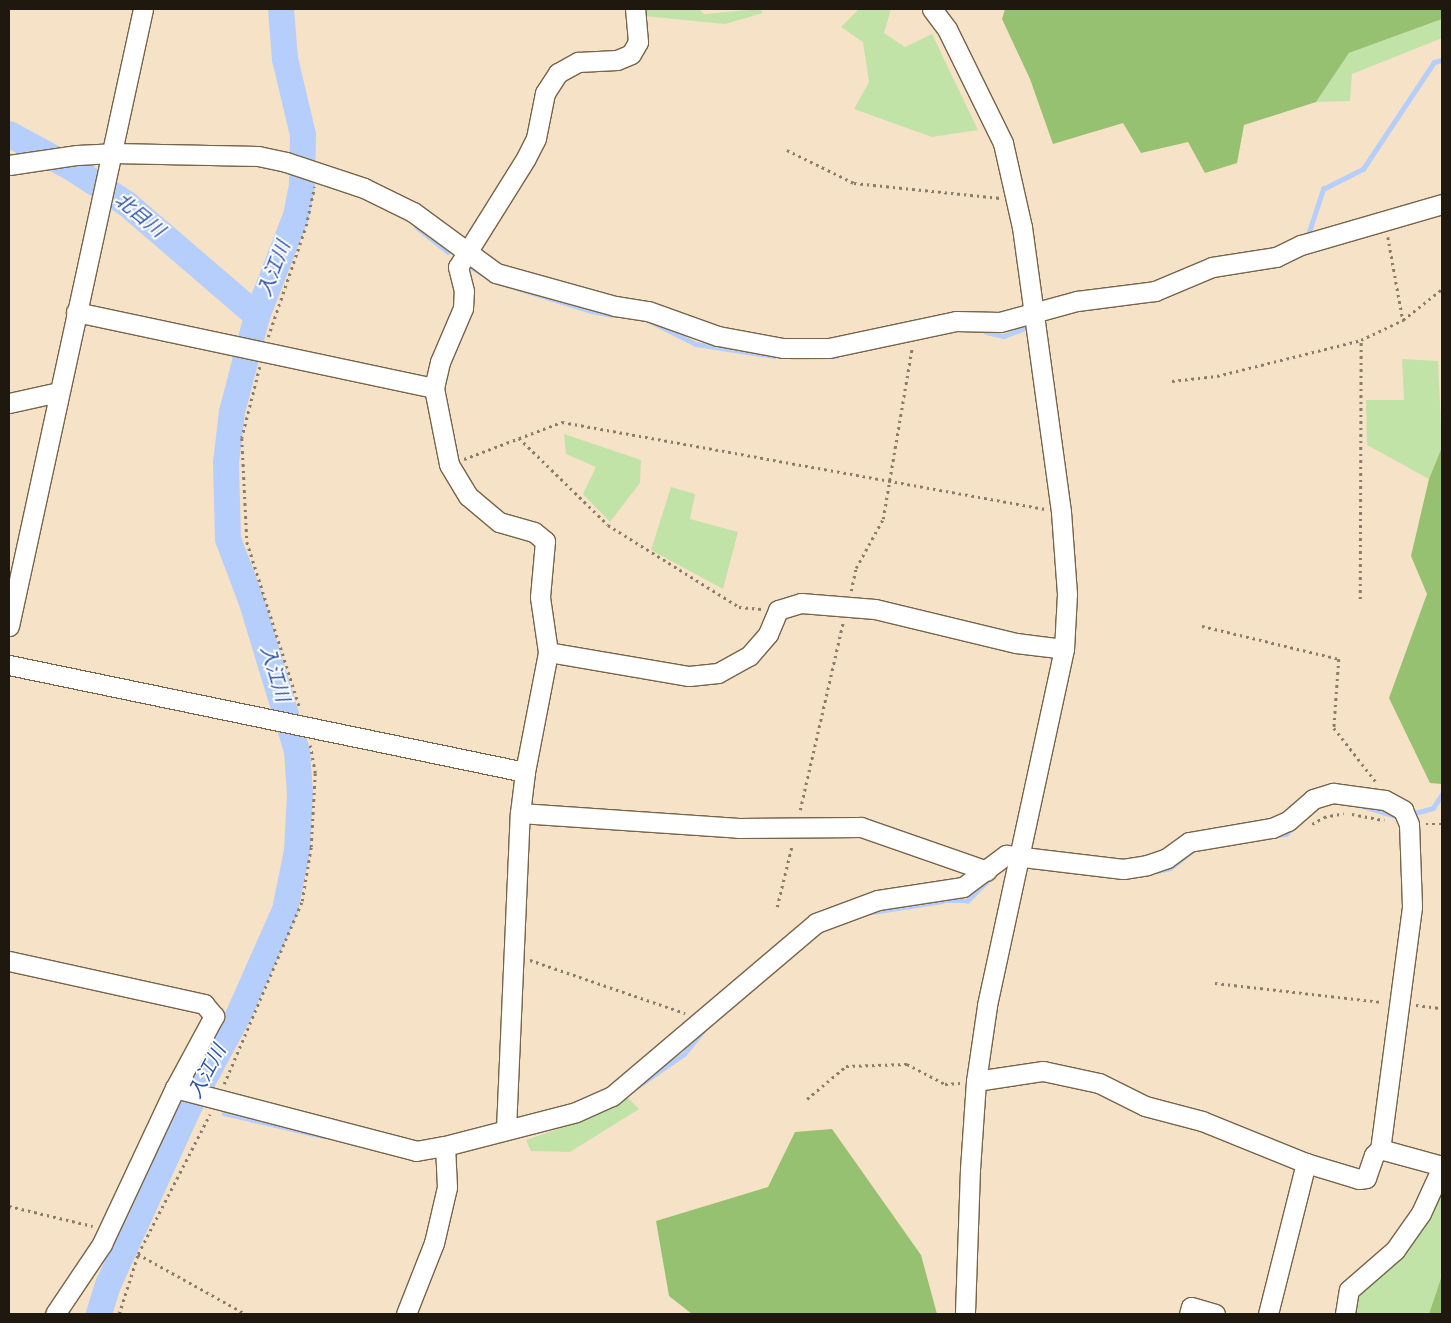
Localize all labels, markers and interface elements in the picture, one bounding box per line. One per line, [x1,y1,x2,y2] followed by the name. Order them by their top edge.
[110,189,168,243] water label: 北目川
[254,238,296,300] water label: 入江川
[255,643,293,705] water label: 入江川
[185,1041,231,1103] water label: 入江川

